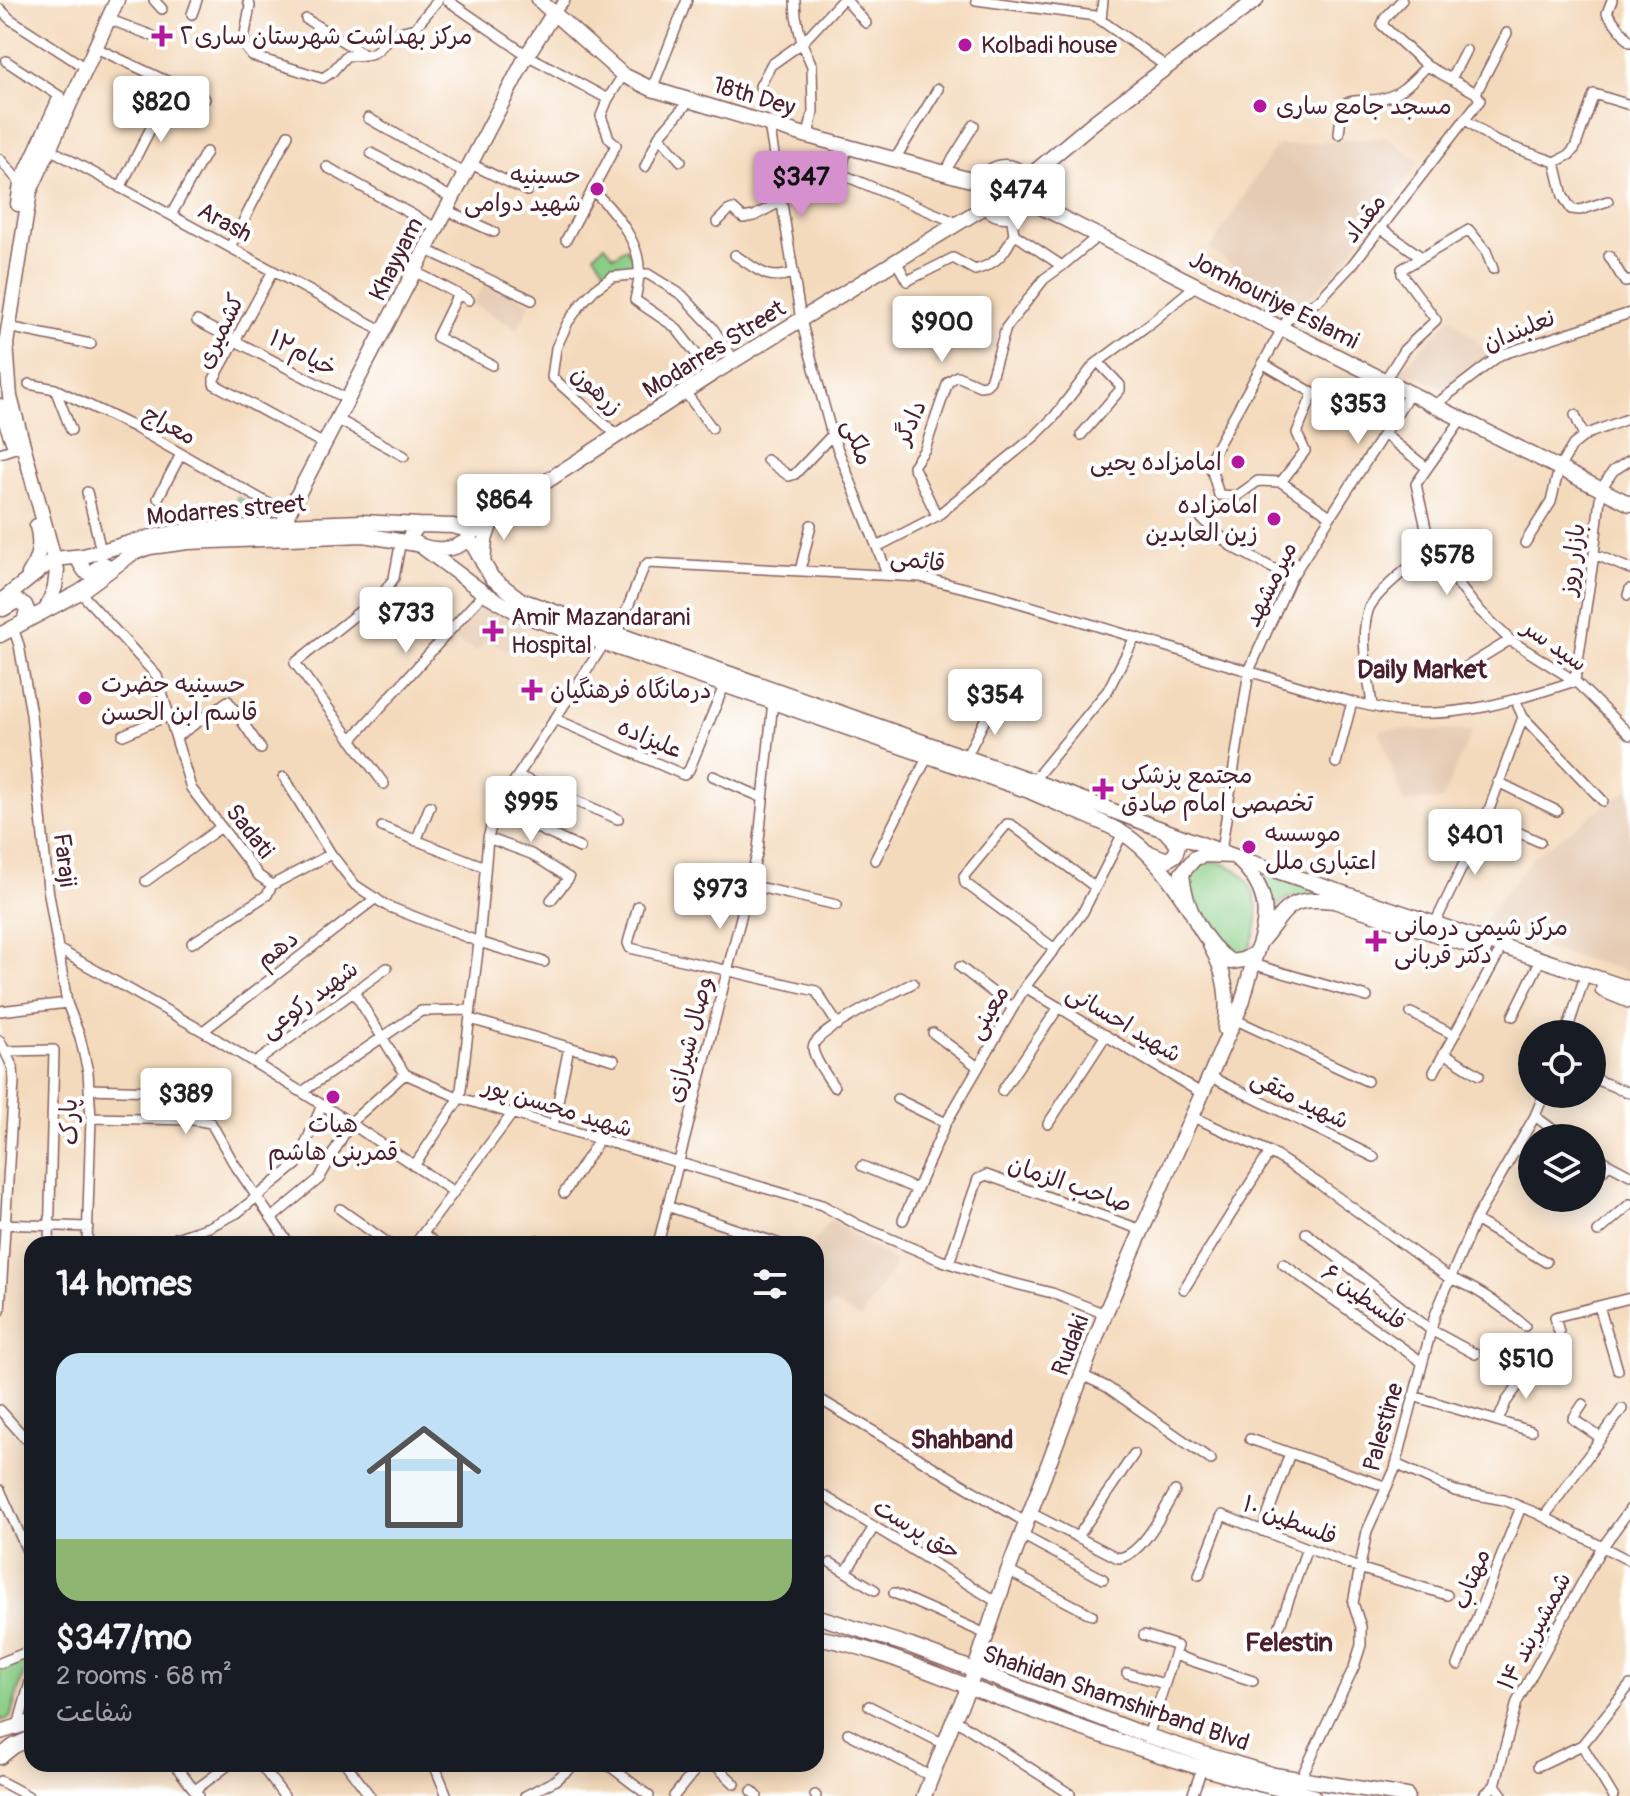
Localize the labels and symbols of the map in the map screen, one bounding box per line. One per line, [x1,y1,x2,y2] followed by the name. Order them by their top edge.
[180,22,473,51] place label: مرکز بهداشت شهرستان ساری٢
[151,25,173,47] marker: مرکز بهداشت شهرستان ساری٢
[981,31,1117,60] place label: Kolbadi house
[956,36,974,54] marker: Kolbadi house
[709,70,799,123] street label: 18th Dey
[114,76,208,144] pin: $820
[1276,92,1452,123] place label: مسجد جامع ساری
[1251,97,1269,115] marker: مسجد جامع ساری
[754,151,848,219] pin: $347
[464,161,581,218] place label: حسینیه شهید دوامی
[971,164,1065,232] pin: $474
[588,180,606,198] marker: حسینیه شهید دوامی
[1336,188,1392,249] street label: مقداد
[193,196,257,249] street label: Arash
[363,213,430,306] street label: Khayyam
[1184,245,1364,356] street label: Jomhouriye Eslami
[190,289,251,374] street label: کشمیری
[638,294,791,405] street label: Modarres Street
[895,296,989,364] pin: $900
[1479,303,1559,358] street label: نعلبندان
[263,324,342,386] street label: خیام۱۲
[565,359,628,421] street label: زرهون
[1311,378,1405,446] pin: $353
[887,396,933,451] street label: دادگر
[138,399,201,453] street label: معراج
[836,415,879,469] street label: ملکی
[1090,448,1222,477] place label: امامزاده یحیی
[1229,453,1247,471] marker: امامزاده یحیی
[457,474,551,542] pin: $864
[145,489,307,532] street label: Modarres street
[1145,491,1258,548] place label: امامزاده زین العابدین
[1265,510,1283,528] marker: امامزاده زین العابدین
[1553,521,1592,599] street label: بازار روز
[1400,529,1494,597] pin: $578
[1237,537,1303,632] street label: میرمشهد
[889,542,947,579] street label: قائمی
[359,587,453,655] pin: $733
[511,603,690,660] place label: Amir Mazandarani Hospital
[1515,612,1593,678] street label: سید سر
[482,620,504,642] marker: Amir Mazandarani Hospital
[1357,654,1488,686] district label: Daily Market
[948,669,1042,737] pin: $354
[101,670,258,730] place label: حسینیه حضرت قاسم ابن الحسن
[550,676,712,705] place label: درمانگاه فرهنگیان
[521,679,543,701] marker: درمانگاه فرهنگیان
[76,689,94,707] marker: حسینیه حضرت قاسم ابن الحسن
[613,712,687,765] street label: علیزاده
[1121,761,1314,821] place label: مجتمع پزشکی تخصصی امام صادق
[484,776,578,844] pin: $995
[1092,778,1114,800] marker: مجتمع پزشکی تخصصی امام صادق
[219,798,280,864] street label: Sadati
[1428,809,1522,877] pin: $401
[1265,819,1376,876] place label: موسسه اعتباری ملل
[47,832,82,888] street label: Faraji
[1240,838,1258,856] marker: موسسه اعتباری ملل
[673,863,767,931] pin: $973
[1394,913,1568,970] place label: مرکز شیمی درمانی دکتر قربانی
[251,924,306,977] street label: دهم
[1365,930,1387,952] marker: مرکز شیمی درمانی دکتر قربانی
[255,954,364,1045] street label: شهید رکوعی
[660,972,719,1106] street label: وصال شیرازی
[1061,978,1186,1069] street label: شهید احسانی
[961,980,1016,1044] street label: معینی
[1246,1063,1353,1136] street label: شهید متقی
[139,1068,233,1136] pin: $389
[478,1070,636,1144] street label: شهید محسن پور
[324,1088,342,1106] marker: هیات قمربنی هاشم
[55,1098,84,1146] street label: پارک
[268,1110,398,1170] place label: هیات قمربنی هاشم
[1004,1150,1136,1219] street label: صاحب الزمان
[1316,1258,1412,1337] street label: فلسطین ۶
[1046,1310,1095,1380] street label: Rudaki
[1479,1333,1573,1401] pin: $510
[1357,1379,1410,1475] street label: Palestine
[910,1424,1014,1456] district label: Shahband
[1238,1489,1341,1552] street label: فلسطین ۱۰
[868,1492,966,1567] street label: حق پرست
[1446,1545,1497,1614] street label: مهتاب
[1491,1567,1578,1695] street label: شمشیربند ۱۴
[1245,1627,1333,1659] district label: Felestin
[979,1639,1253,1758] street label: Shahidan Shamshirband Blvd

